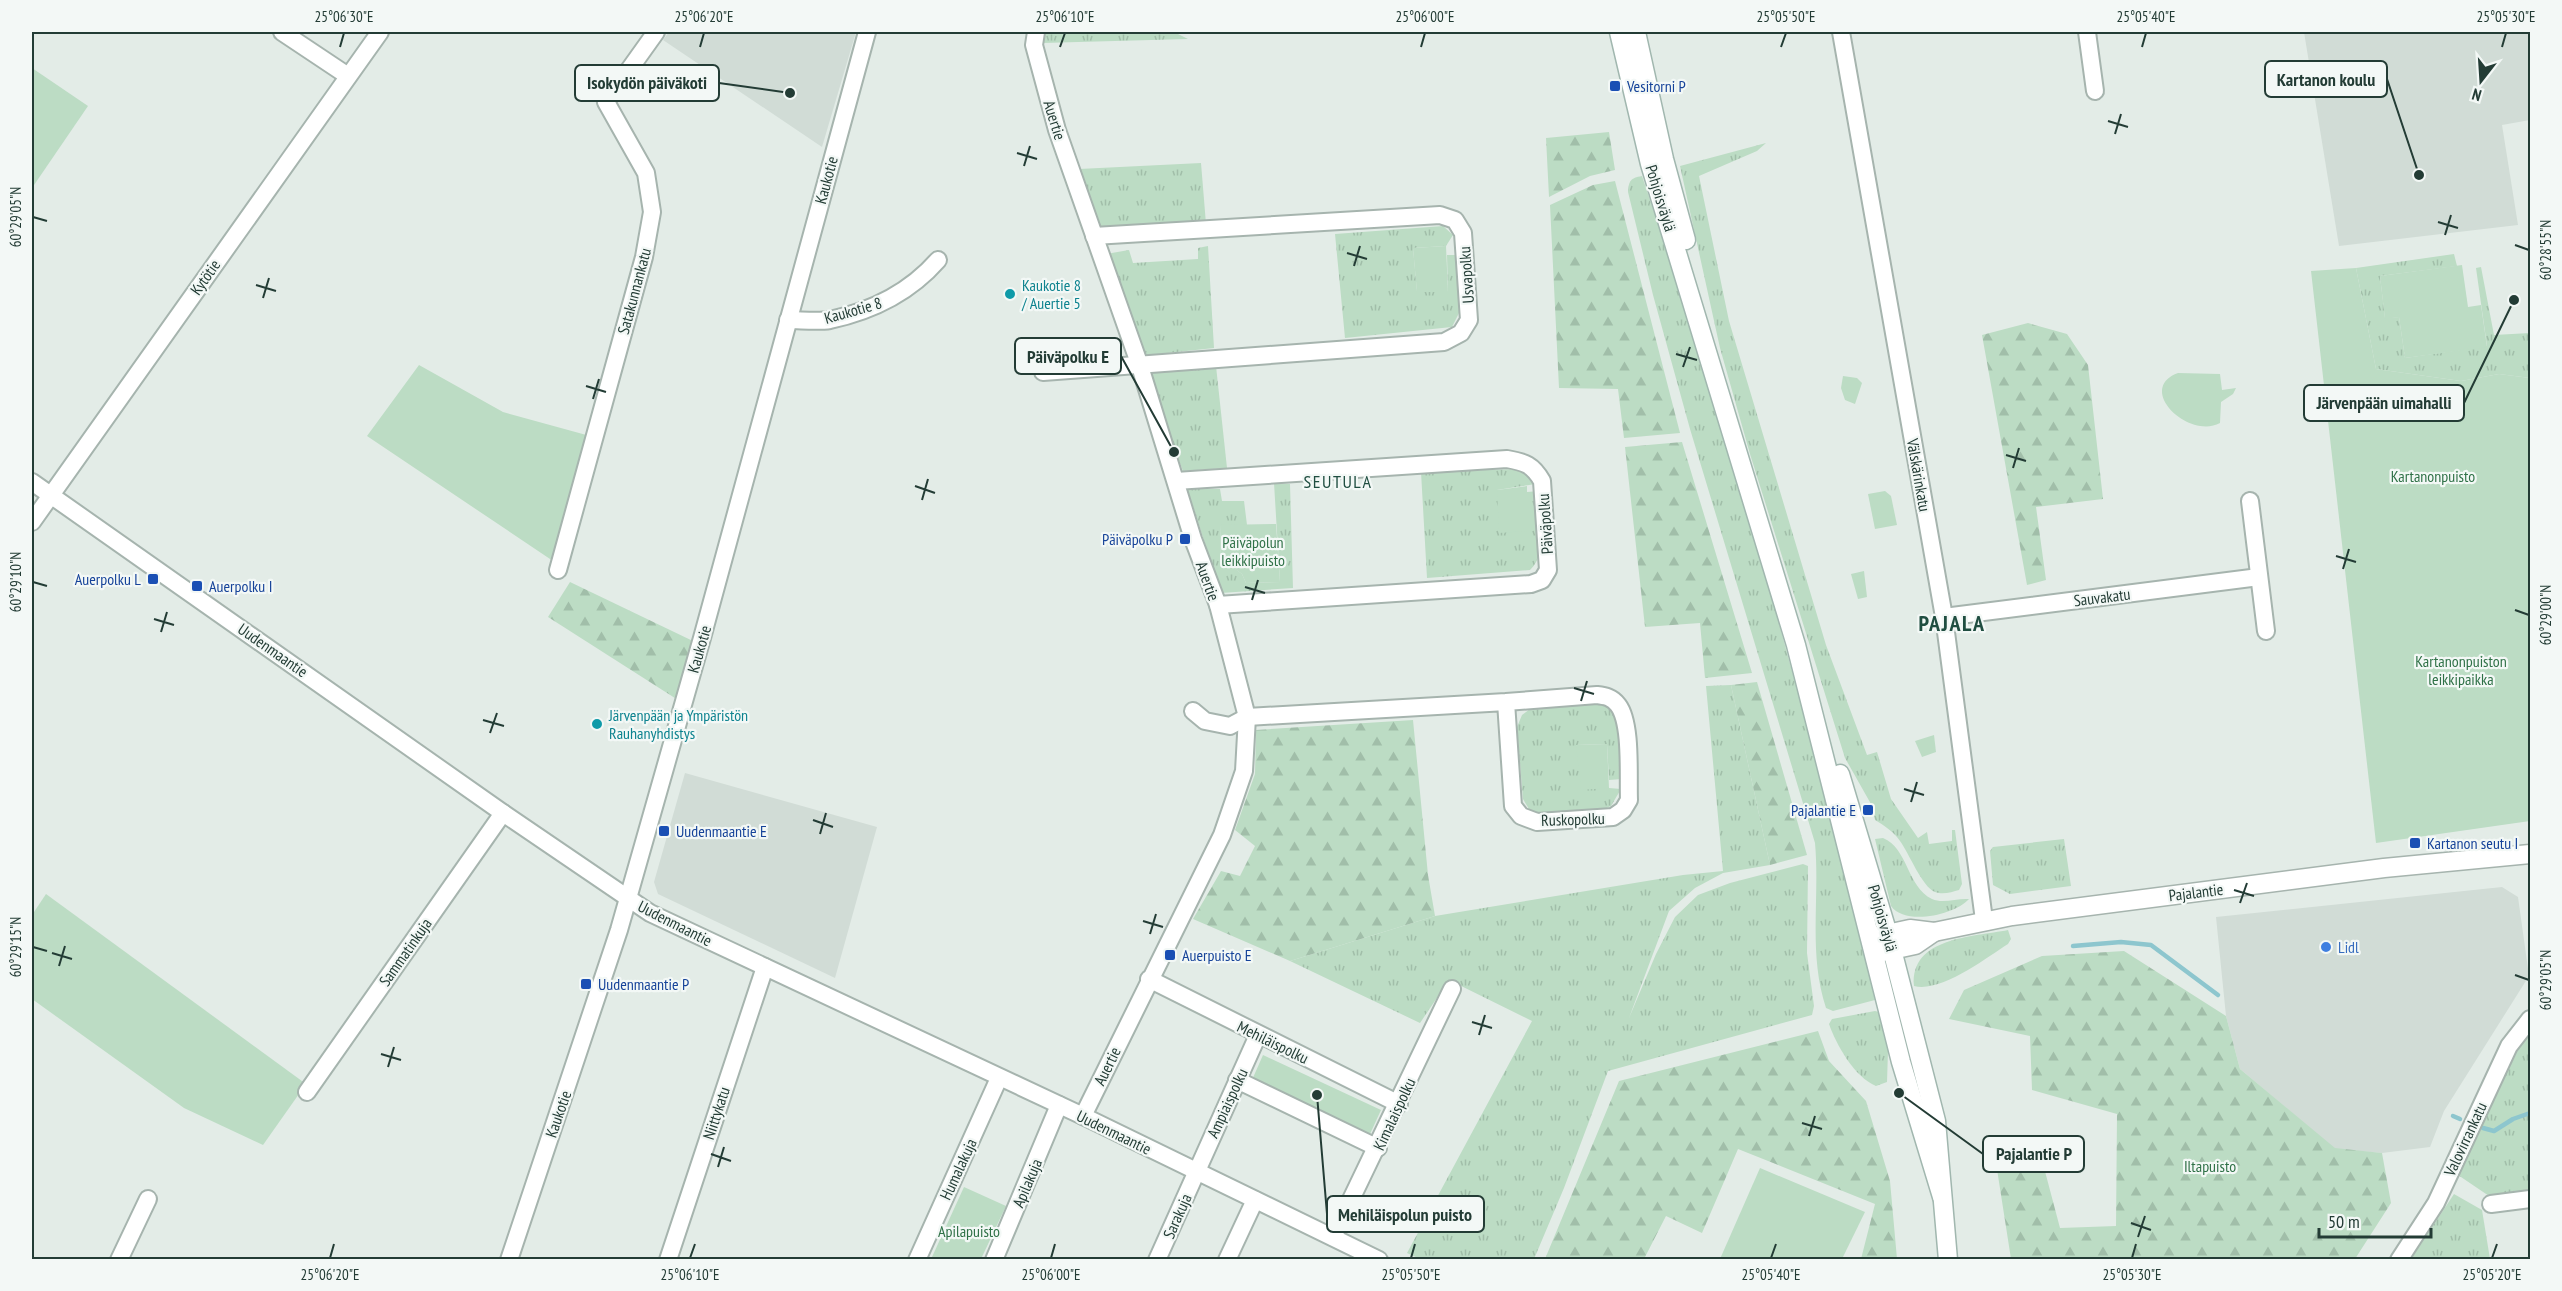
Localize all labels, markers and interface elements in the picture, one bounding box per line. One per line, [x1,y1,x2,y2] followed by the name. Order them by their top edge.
[314,7,374,26] text: 25°06'30"E
[674,7,734,26] text: 25°06'20"E
[1035,7,1095,26] text: 25°06'10"E
[1395,7,1455,26] text: 25°06'00"E
[1756,7,1816,26] text: 25°05'50"E
[2116,7,2176,26] text: 25°05'40"E
[2476,7,2536,26] text: 25°05'30"E
[2451,51,2511,111] north arrow
[2265,61,2387,97] callout: Kartanon koulu
[575,65,719,101] callout: Isokydön päiväkoti
[2277,68,2375,91] text: Kartanon koulu
[587,71,707,94] text: Isokydön päiväkoti
[1626,76,1686,96] place label: Vesitorni P
[1608,79,1622,93] marker: Vesitorni P
[2470,85,2484,106] text: N
[1040,98,1070,142] street label: Auertie
[810,154,842,206] street label: Kaukotie
[1641,162,1681,234] street label: Pohjoisväylä
[6,187,25,247] text: 60°29'05"N
[2536,220,2555,280] text: 60°28'55"N
[613,246,655,336] street label: Satakunnankatu
[1454,246,1478,304] street label: Usvapolku
[186,255,224,299] street label: Kytötie
[1021,275,1081,313] place label: Kaukotie 8 / Auertie 5
[1003,287,1017,301] marker: Kaukotie 8 / Auertie 5
[822,292,884,328] street label: Kaukotie 8
[1015,338,1121,374] callout: Päiväpolku E
[1027,345,1109,368] text: Päiväpolku E
[2304,385,2464,421] callout: Järvenpään uimahalli
[2315,391,2452,414] text: Järvenpään uimahalli
[1903,436,1935,513] street label: Välskärinkatu
[2391,466,2475,486] park label: Kartanonpuisto
[1304,470,1372,493] district label: SEUTULA
[1533,493,1557,555] street label: Päiväpolku
[1102,529,1173,549] place label: Päiväpolku P
[1178,532,1192,546] marker: Päiväpolku P
[1221,532,1285,570] park label: Päiväpolun leikkipuisto
[6,552,25,612] text: 60°29'10"N
[1192,559,1224,603] street label: Auertie
[75,569,141,589] place label: Auerpolku L
[146,572,160,586] marker: Auerpolku L
[209,576,272,596] place label: Auerpolku I
[190,579,204,593] marker: Auerpolku I
[2073,584,2131,610] street label: Sauvakatu
[2536,585,2555,645] text: 60°29'00"N
[1918,609,1986,637] district label: PAJALA
[234,619,312,681] street label: Uudenmaantie
[683,623,715,675] street label: Kaukotie
[2415,651,2507,689] park label: Kartanonpuiston leikkipaikka
[608,705,748,743] place label: Järvenpään ja Ympäristön Rauhanyhdistys
[590,717,604,731] marker: Järvenpään ja Ympäristön Rauhanyhdistys
[1791,800,1856,820] place label: Pajalantie E
[1861,803,1875,817] marker: Pajalantie E
[1541,808,1605,830] street label: Ruskopolku
[676,821,767,841] place label: Uudenmaantie E
[657,824,671,838] marker: Uudenmaantie E
[2427,833,2518,853] place label: Kartanon seutu I
[2408,836,2422,850] marker: Kartanon seutu I
[2168,879,2224,905] street label: Pajalantie
[1864,882,1902,954] street label: Pohjoisväylä
[635,896,715,950] street label: Uudenmaantie
[374,914,436,990] street label: Sammatinkuja
[6,917,25,977] text: 60°29'15"N
[2338,937,2359,957] place label: Lidl
[2319,940,2333,954] marker: Lidl
[1182,945,1252,965] place label: Auerpuisto E
[1163,948,1177,962] marker: Auerpuisto E
[2536,950,2555,1010] text: 60°29'05"N
[598,974,689,994] place label: Uudenmaantie P
[579,977,593,991] marker: Uudenmaantie P
[1234,1016,1312,1068] street label: Mehiläispolku
[1089,1043,1125,1089] street label: Auertie
[1202,1065,1252,1141] street label: Ampiaispolku
[1368,1074,1420,1154] street label: Kimalaispolku
[698,1084,734,1142] street label: Niittykatu
[541,1088,575,1140] street label: Kaukotie
[2439,1099,2491,1180] street label: Valovirrankatu
[1073,1105,1155,1159] street label: Uudenmaantie
[935,1135,981,1203] street label: Humalakuja
[1983,1136,2084,1172] callout: Pajalantie P
[1996,1142,2073,1165] text: Pajalantie P
[1008,1156,1046,1210] street label: Apilakuja
[2184,1156,2236,1176] park label: Iltapuisto
[1158,1190,1196,1242] street label: Sarakuja
[1327,1196,1484,1232] callout: Mehiläispolun puisto
[2319,1201,2432,1239] scale bar
[1338,1203,1472,1226] text: Mehiläispolun puisto
[2328,1210,2360,1233] text: 50 m
[938,1221,1000,1241] park label: Apilapuisto
[300,1265,360,1284] text: 25°06'20"E
[660,1265,720,1284] text: 25°06'10"E
[1021,1265,1081,1284] text: 25°06'00"E
[1381,1265,1441,1284] text: 25°05'50"E
[1741,1265,1801,1284] text: 25°05'40"E
[2102,1265,2162,1284] text: 25°05'30"E
[2462,1265,2522,1284] text: 25°05'20"E

